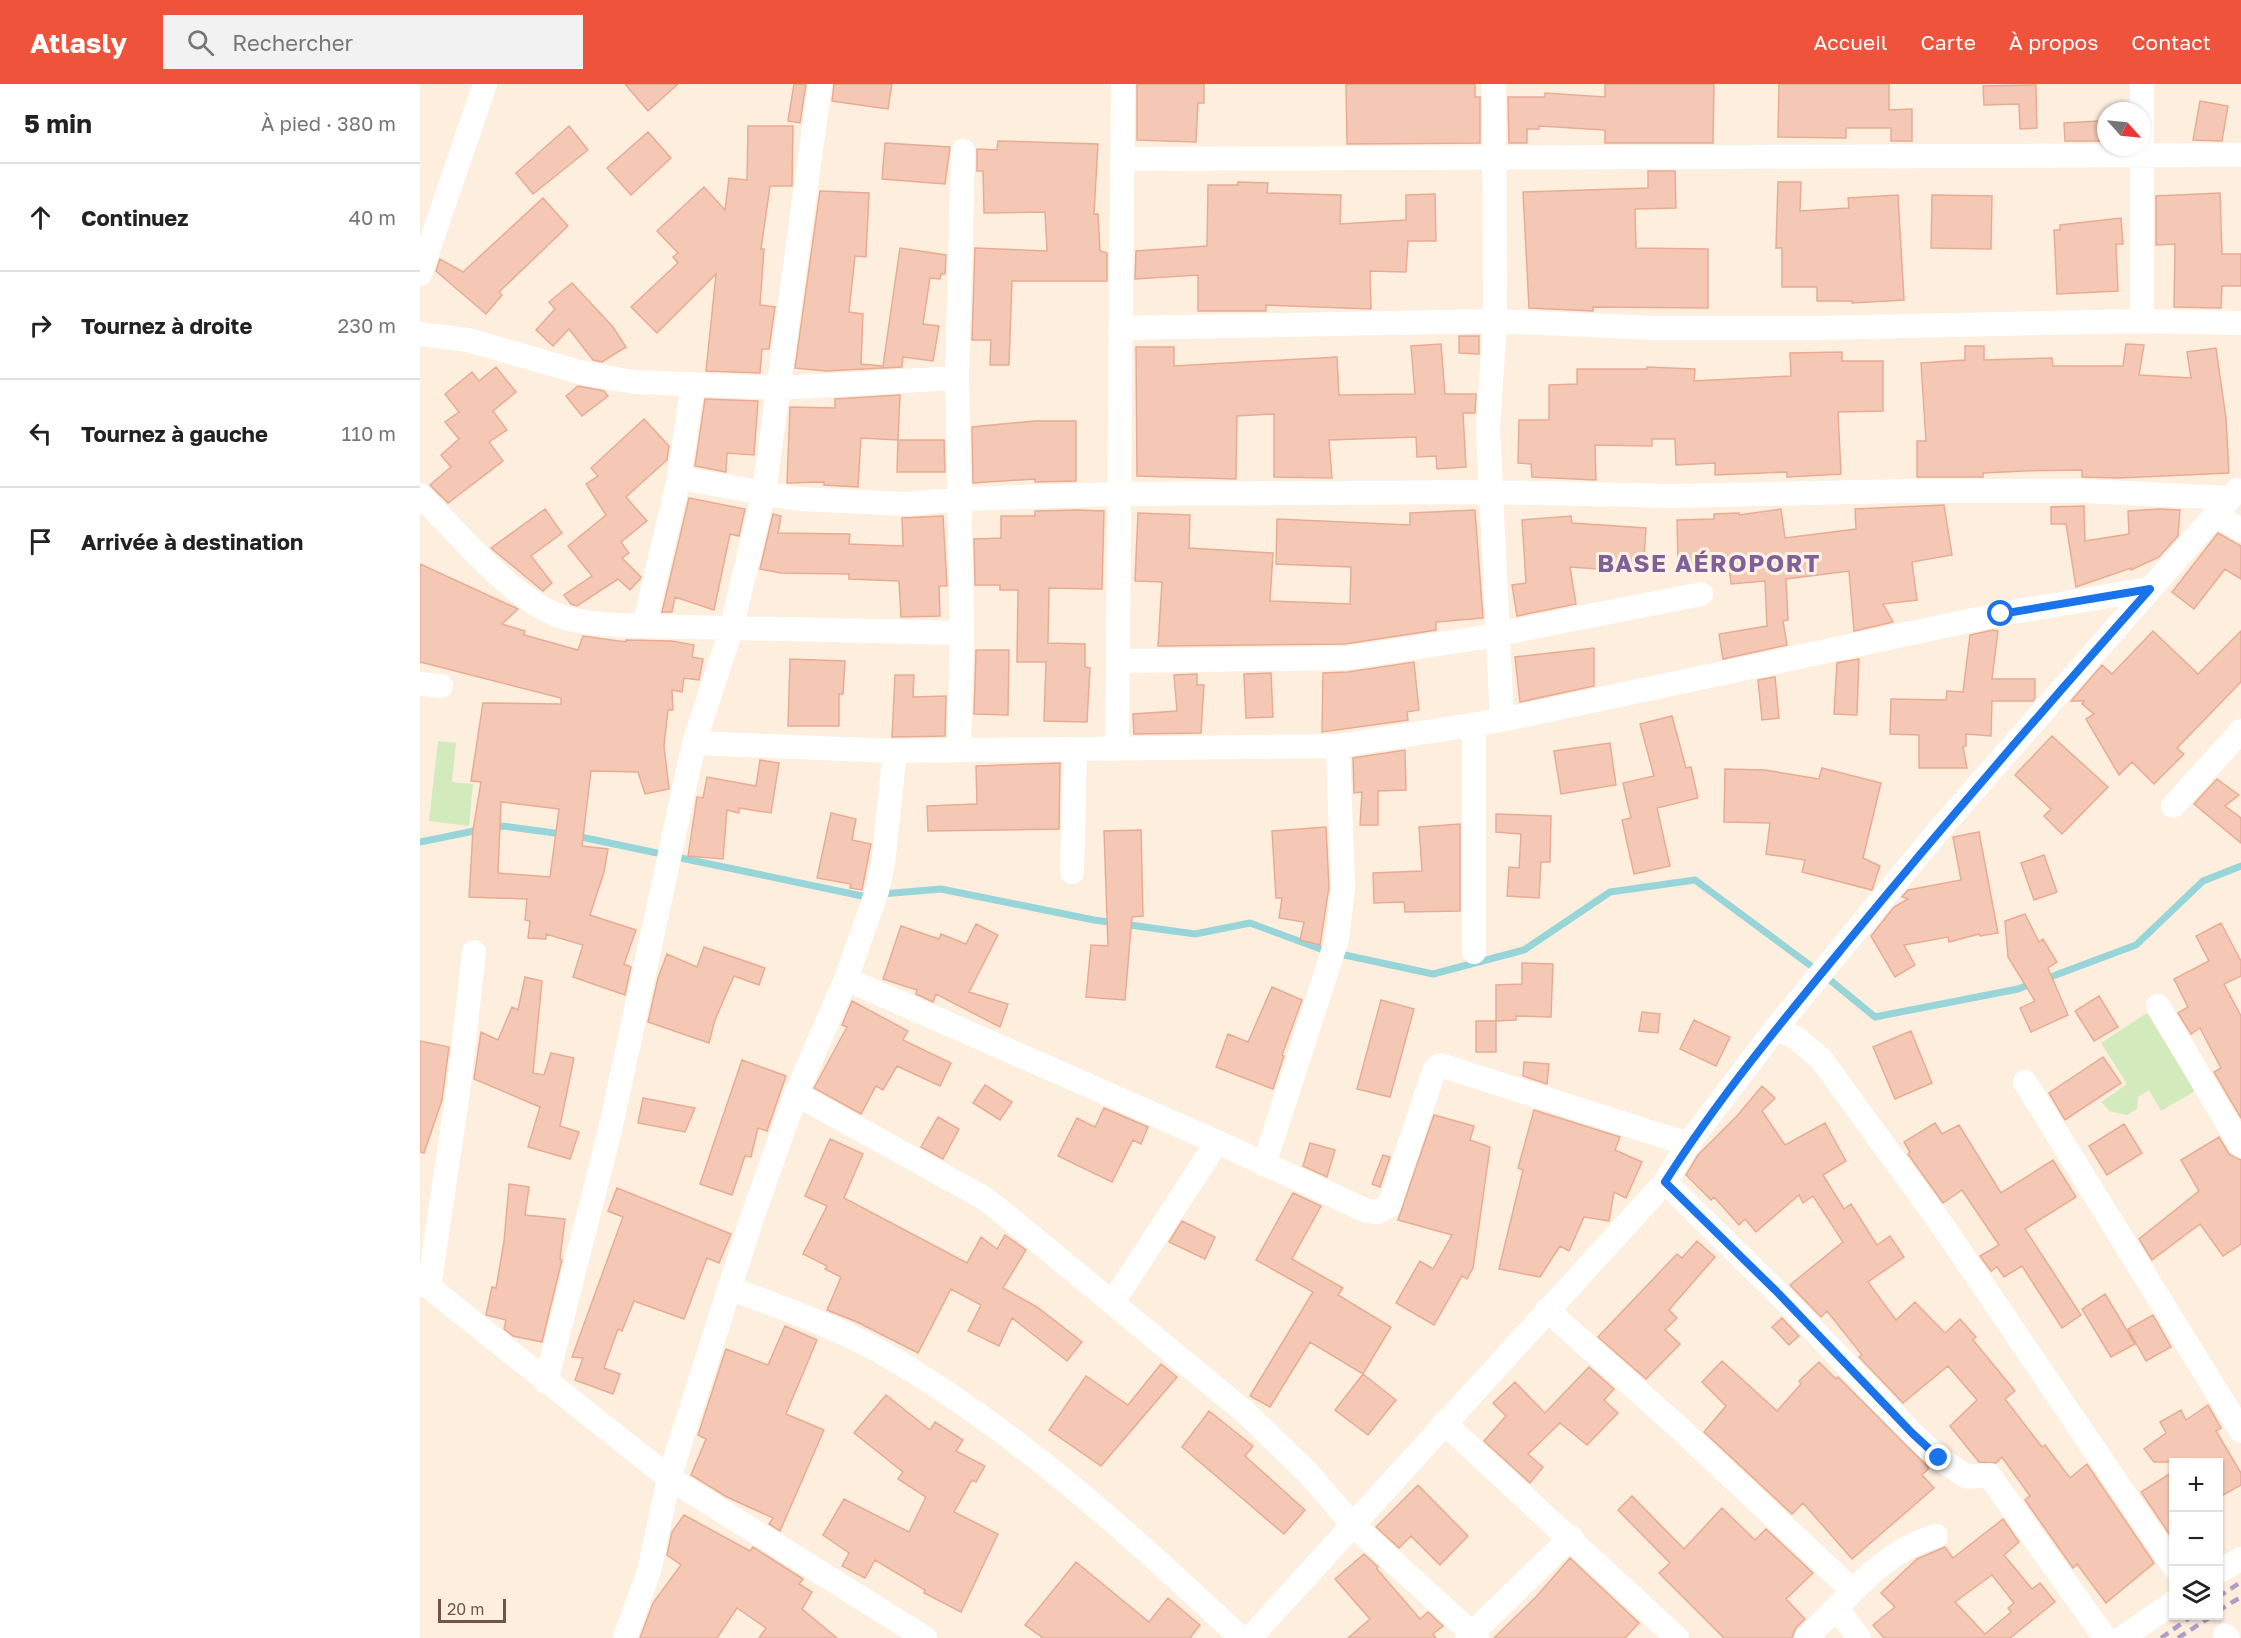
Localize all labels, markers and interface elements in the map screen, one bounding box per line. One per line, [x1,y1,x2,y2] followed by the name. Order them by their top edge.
[163,15,583,69] search box
[30,26,127,59] text: Atlasly
[184,26,217,59] icon: search
[232,29,353,56] text: Rechercher
[1814,29,1887,55] text: Accueil
[1920,29,1976,55] text: Carte
[2009,29,2098,55] text: À propos
[2131,29,2211,55] text: Contact
[2097,102,2151,156] north arrow
[24,108,92,139] text: 5 min
[261,111,396,135] text: À pied · 380 m
[24,201,57,234] icon: ahead
[81,204,188,231] text: Continuez
[349,205,396,229] text: 40 m
[24,309,57,342] icon: right
[81,312,252,339] text: Tournez à droite
[338,313,396,337] text: 230 m
[24,417,57,450] icon: left
[81,420,268,447] text: Tournez à gauche
[342,421,396,445] text: 110 m
[24,525,57,558] icon: arrive
[81,528,303,555] text: Arrivée à destination
[1597,548,1821,577] district label: BASE AÉROPORT
[1987,600,2013,626] route start
[1925,1444,1951,1470] route end
[2169,1458,2223,1620] map controls
[2169,1458,2223,1512] button: +
[2169,1512,2223,1566] button: −
[2169,1566,2223,1620] button: layers
[438,1596,506,1624] scale bar
[447,1599,484,1619] text: 20 m

